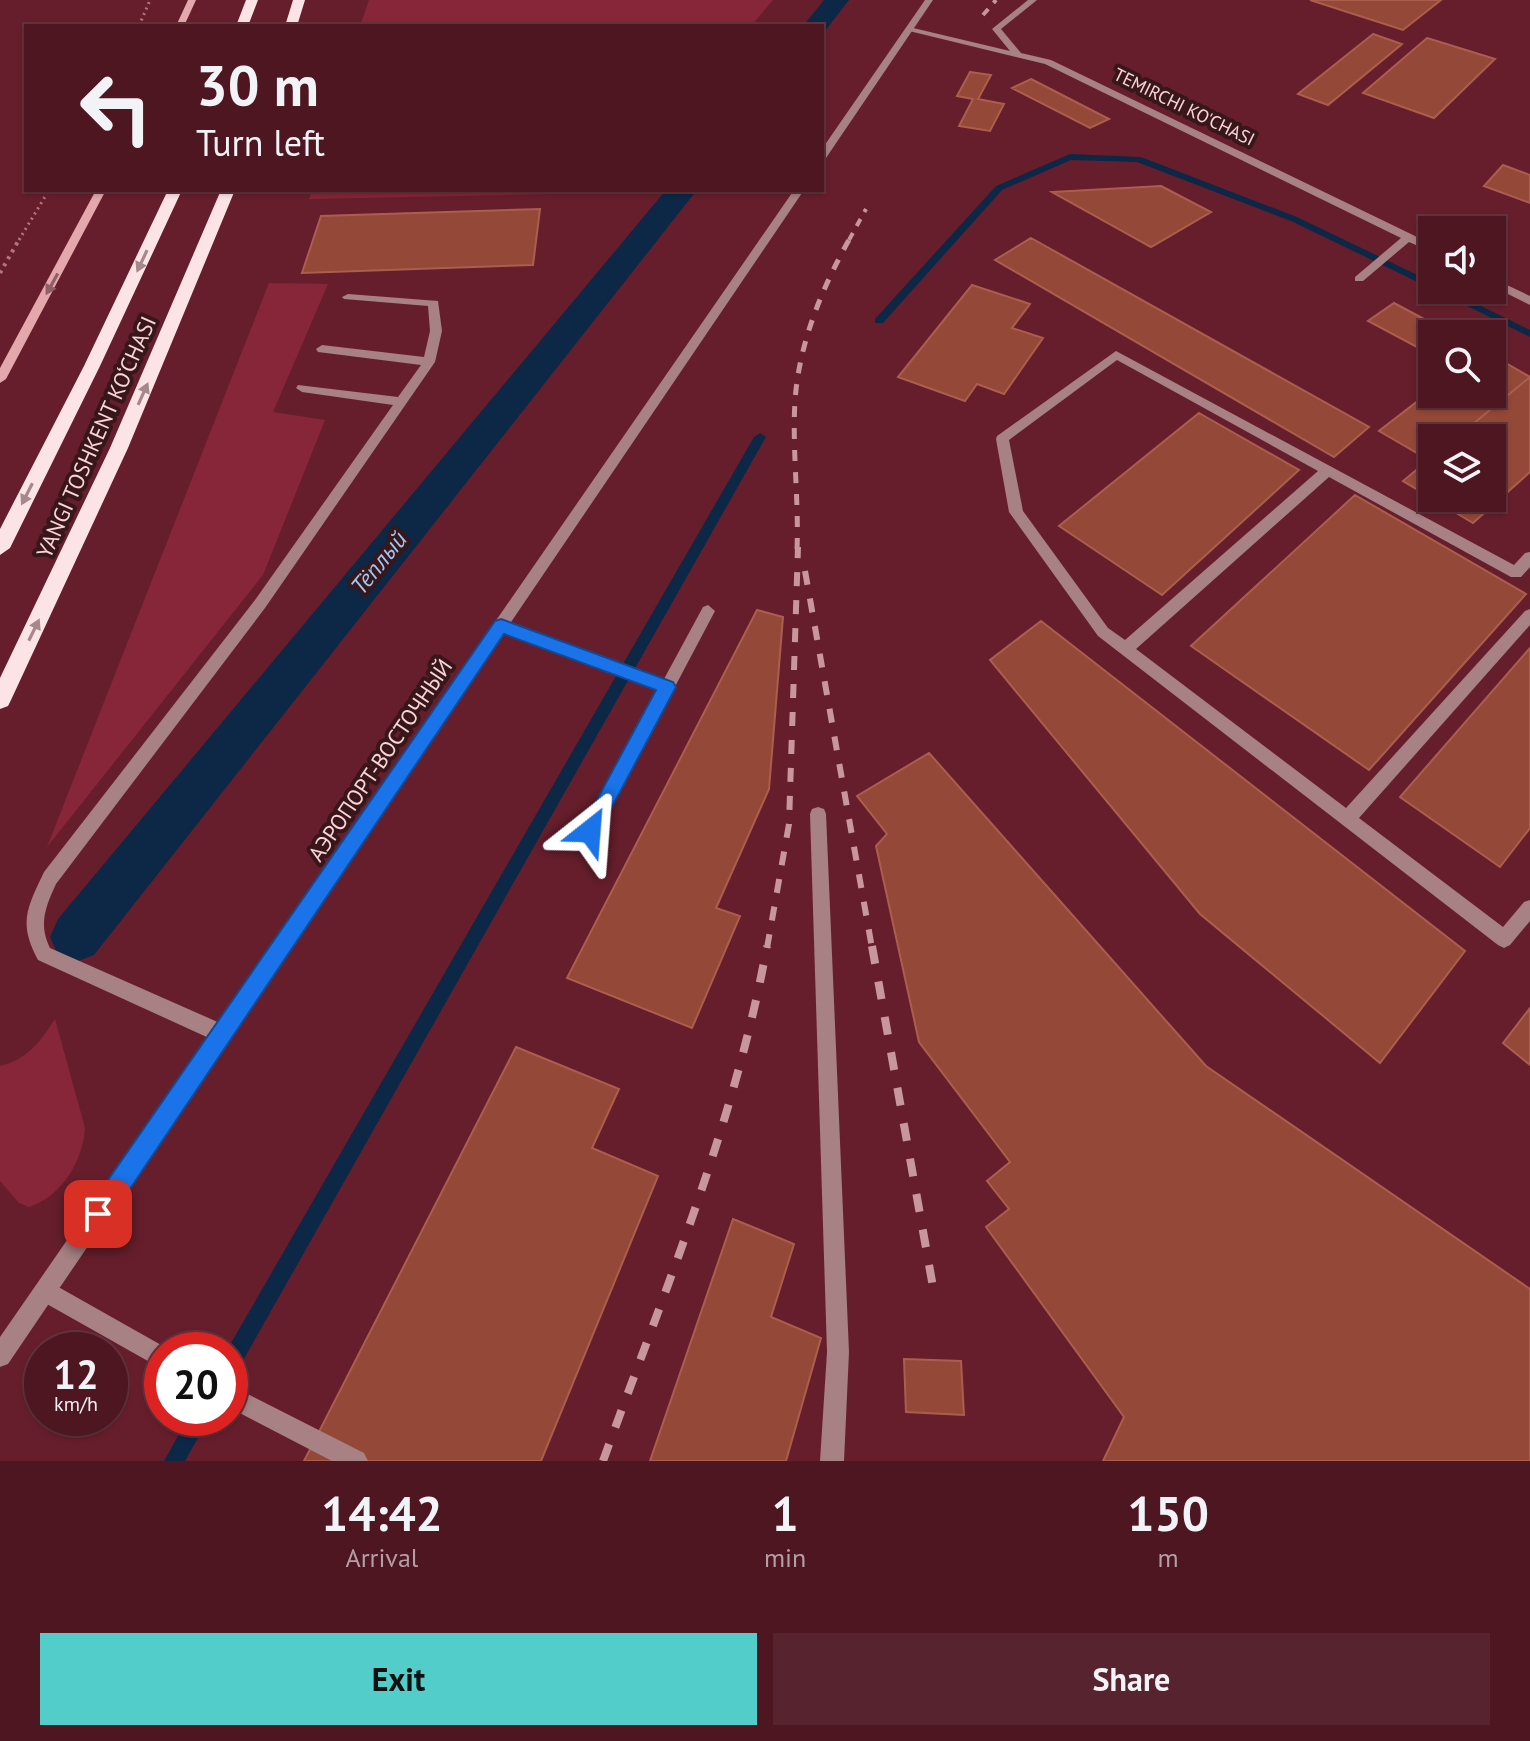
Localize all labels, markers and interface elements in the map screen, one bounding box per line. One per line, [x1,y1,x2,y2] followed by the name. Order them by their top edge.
[196,49,319,121] text: 30 m
[64,56,168,160] icon: left
[1110,62,1258,151] street label: TEMIRCHI KO'CHASI
[196,119,325,166] text: Turn left
[1418,216,1506,512] map controls
[1418,216,1506,304] button: sound
[135,249,149,273] one-way arrow
[45,273,59,295] one-way arrow
[30,312,162,562] street label: YANGI TOSHKENT KO‘CHASI
[1418,320,1506,408] button: search
[136,383,150,406] one-way arrow
[1418,424,1506,512] button: layers
[21,483,34,506] one-way arrow
[344,525,414,601] water label: Тёплый
[27,619,41,642] one-way arrow
[302,653,458,867] street label: АЭРОПОРТ-ВОСТОЧНЫЙ
[548,789,632,873] position arrow
[64,1180,132,1248] pin
[76,1192,120,1236] icon: arrive
[144,1332,248,1436] speed limit sign: 20
[53,1348,99,1400] text: 12
[54,1391,98,1417] text: km/h
[321,1482,443,1544] text: 14:42
[771,1482,799,1544] text: 1
[1127,1482,1209,1544] text: 150
[346,1541,418,1574] text: Arrival
[764,1541,806,1574] text: min
[1158,1541,1179,1574] text: m
[40,1633,757,1725] button: Exit
[773,1633,1490,1725] button: Share

